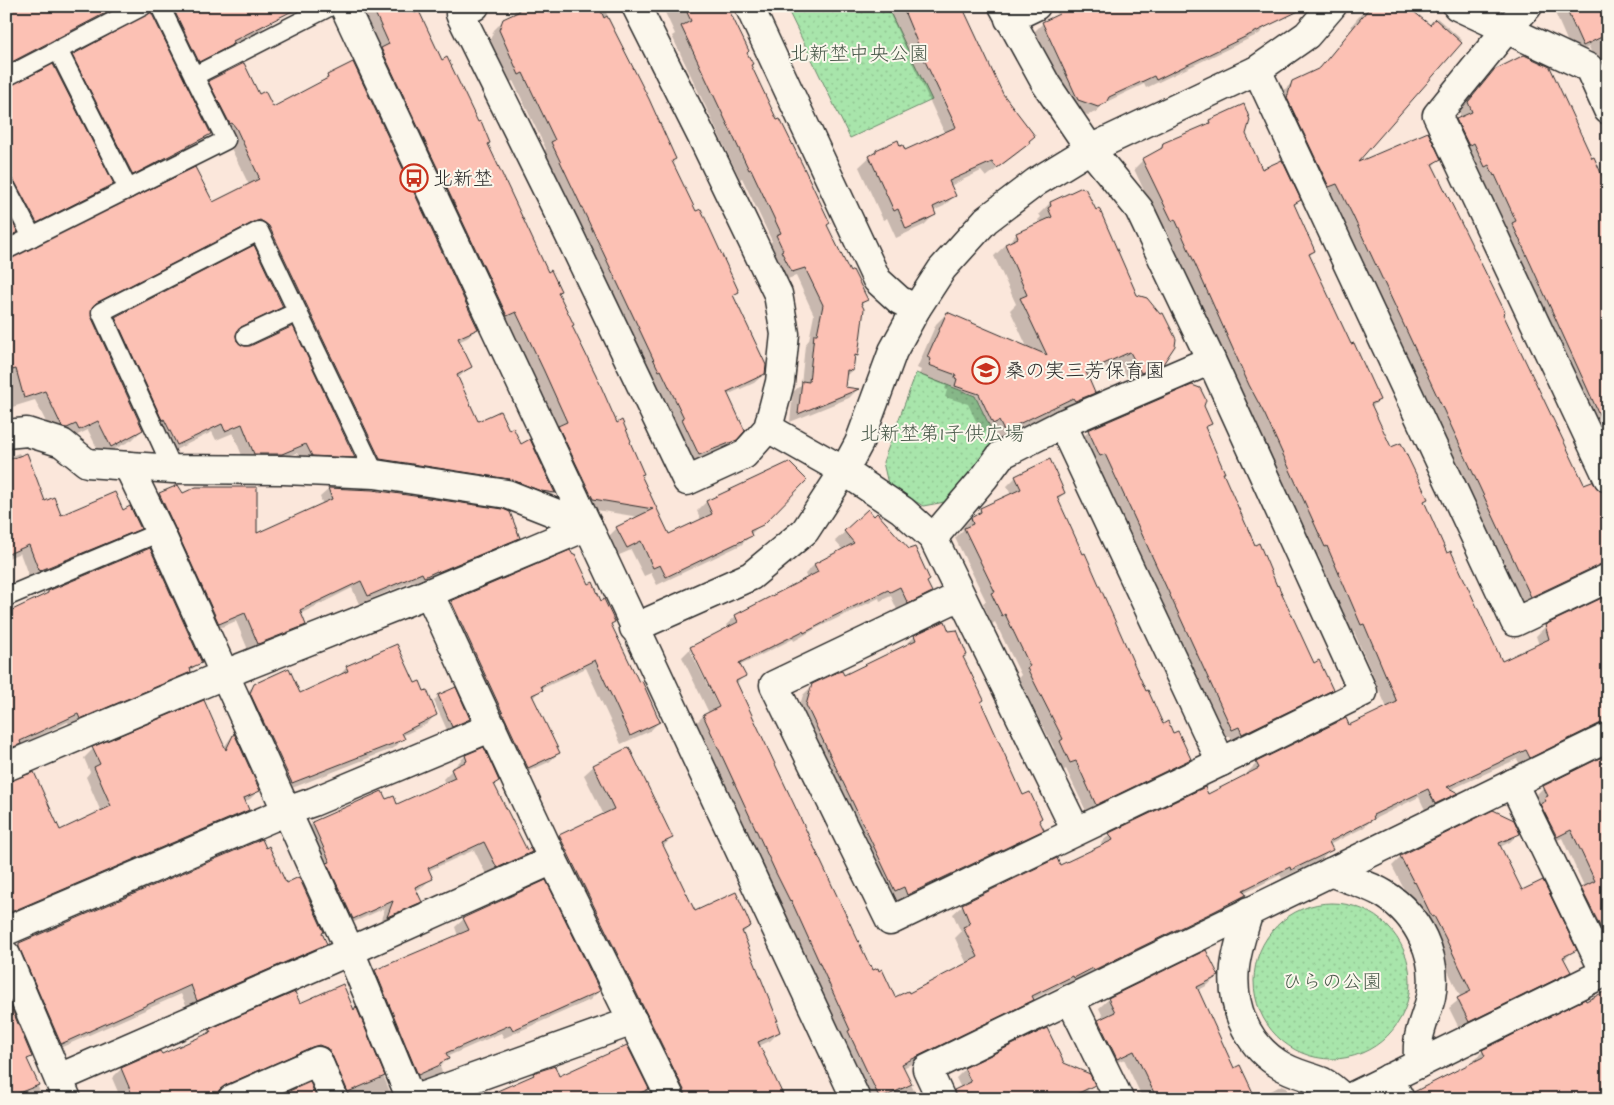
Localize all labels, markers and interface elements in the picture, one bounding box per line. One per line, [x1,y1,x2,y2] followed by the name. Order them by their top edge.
[789,42,929,70] park label: 北新埜中央公園
[399,163,429,193] bus stop icon: 北新埜
[433,167,493,195] place label: 北新埜
[971,355,1001,385] school or university icon: 桑の実三芳保育園
[1005,359,1165,387] place label: 桑の実三芳保育園
[860,422,1024,450] park label: 北新埜第1子供広場
[1282,970,1382,998] park label: ひらの公園

